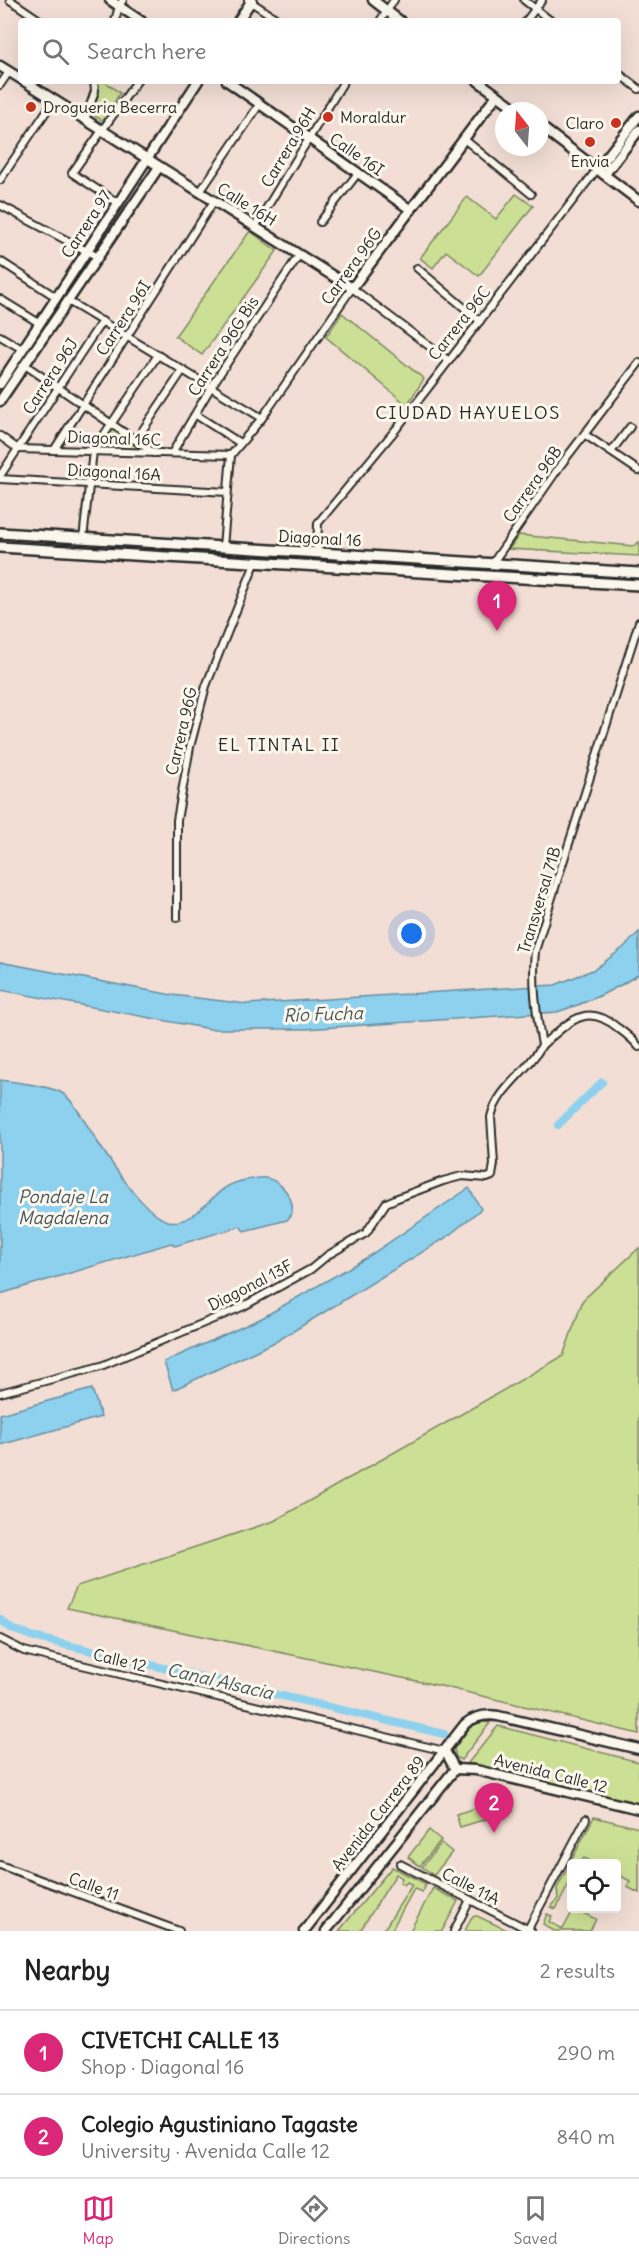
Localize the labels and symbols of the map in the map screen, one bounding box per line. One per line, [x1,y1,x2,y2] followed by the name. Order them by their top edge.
[43,97,177,117] place label: Drogueria Becerra
[24,100,38,114] marker: Drogueria Becerra
[495,102,549,156] north arrow
[256,103,320,191] street label: Carrera 96H
[340,107,407,127] place label: Moraldur
[321,110,335,124] marker: Moraldur
[565,113,604,133] place label: Claro
[609,116,623,130] marker: Claro
[326,128,388,180] street label: Calle 16I
[583,135,597,149] marker: Envia
[571,151,609,171] place label: Envia
[214,178,280,230] street label: Calle 16H
[57,186,115,262] street label: Carrera 97
[316,224,386,308] street label: Carrera 96G
[91,277,155,359] street label: Carrera 96I
[424,282,494,364] street label: Carrera 96C
[183,292,263,400] street label: Carrera 96G Bis
[18,334,82,418] street label: Carrera 96J
[375,401,561,424] district label: CIUDAD HAYUELOS
[67,426,161,450] street label: Diagonal 16C
[498,442,566,526] street label: Carrera 96B
[67,460,161,484] street label: Diagonal 16A
[278,526,362,550] street label: Diagonal 16
[478,582,516,631] pin: 1
[161,685,201,777] street label: Carrera 96G
[218,733,340,756] district label: EL TINTAL II
[513,844,565,956] street label: Transversal 71B
[397,919,426,948] your location
[283,1001,365,1027] water label: Río Fucha
[18,1185,110,1229] water label: Pondaje La Magdalena
[204,1255,296,1315] street label: Diagonal 13F
[91,1644,149,1676] street label: Calle 12
[165,1658,277,1705] water label: Canal Alsacia
[492,1749,610,1797] street label: Avenida Calle 12
[327,1752,429,1874] street label: Avenida Carrera 89
[474,1784,514,1833] pin: 2
[439,1863,503,1909] street label: Calle 11A
[66,1868,122,1904] street label: Calle 11

